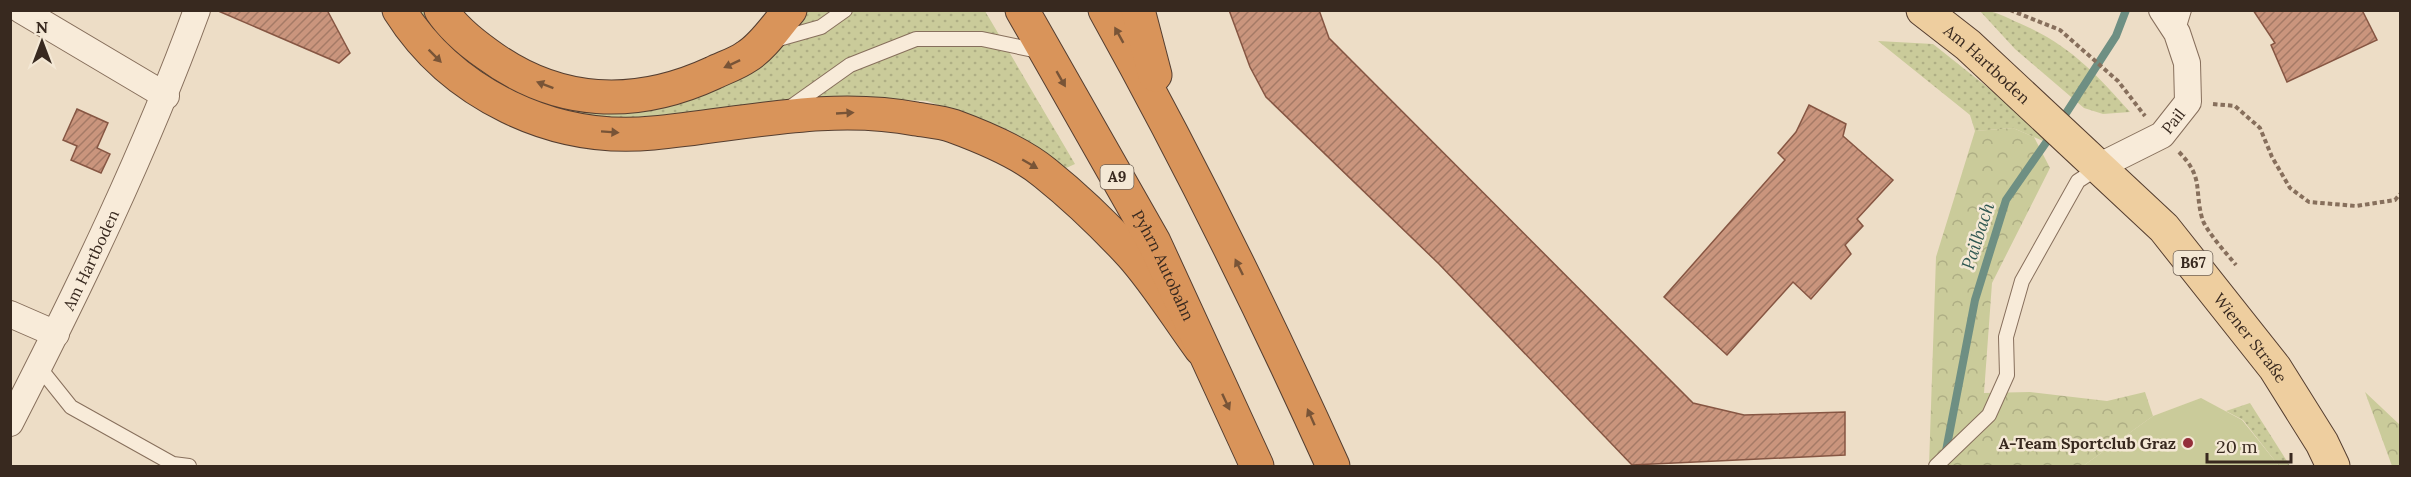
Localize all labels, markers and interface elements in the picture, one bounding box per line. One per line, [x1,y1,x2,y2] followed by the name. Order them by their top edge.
[12,12,72,72] north arrow
[36,17,48,37] text: N
[1939,20,2035,108] street label: Am Hartboden
[1114,27,1124,44] one-way arrow
[428,48,442,63] one-way arrow
[724,59,741,68] one-way arrow
[1056,71,1066,88] one-way arrow
[536,80,554,90] one-way arrow
[2157,104,2189,138] street label: Pail
[836,108,855,117] one-way arrow
[600,127,619,137] one-way arrow
[1022,158,1038,169] one-way arrow
[1100,165,1134,189] road number: A9
[1956,199,1999,272] water label: Pailbach
[58,206,123,314] street label: Am Hartboden
[1128,206,1199,324] street label: Pyhrn Autobahn
[2174,251,2212,275] road number: B67
[1234,258,1244,275] one-way arrow
[2209,289,2292,387] street label: Wiener Straße
[1222,393,1231,410] one-way arrow
[1306,408,1316,426] one-way arrow
[2207,426,2291,464] scale bar
[1999,433,2176,453] place label: A-Team Sportclub Graz
[2216,435,2258,458] text: 20 m
[2181,436,2195,450] marker: A-Team Sportclub Graz

